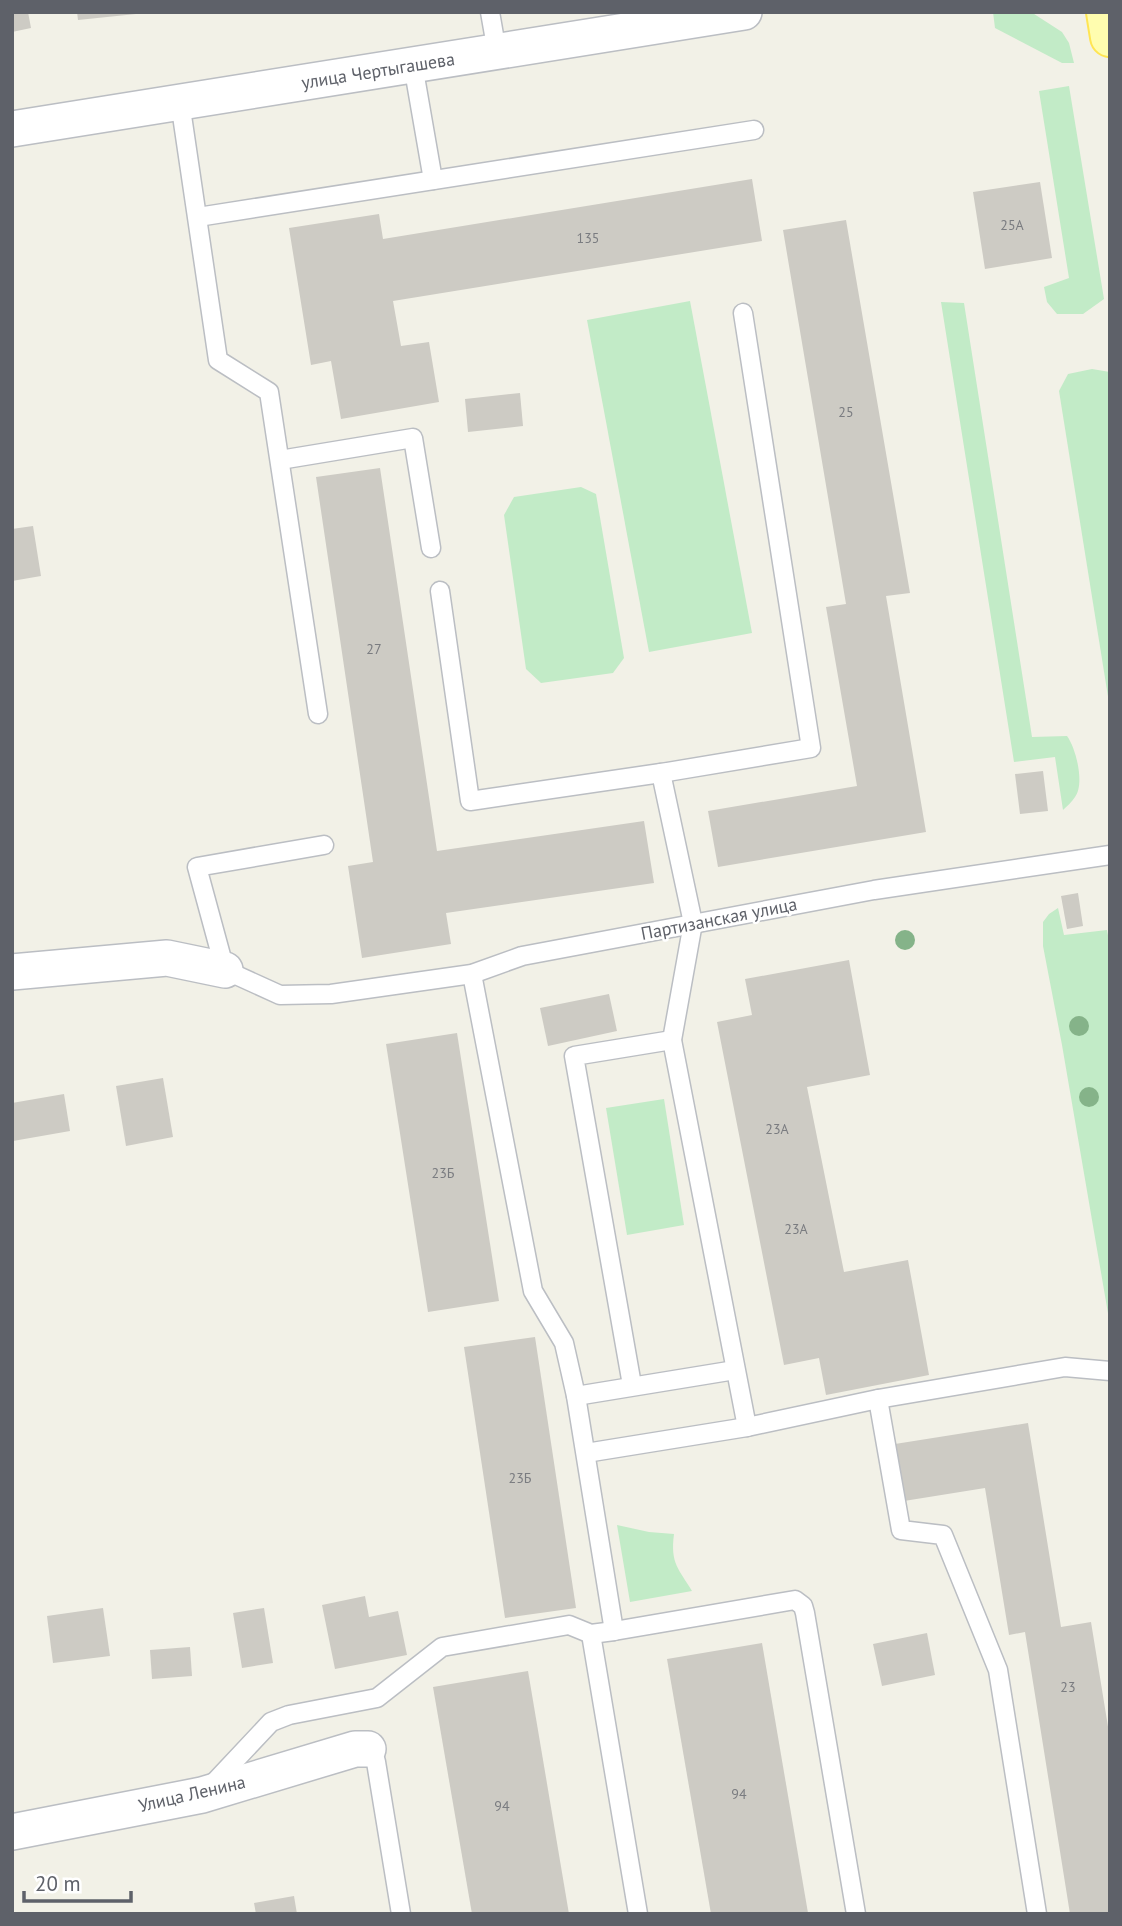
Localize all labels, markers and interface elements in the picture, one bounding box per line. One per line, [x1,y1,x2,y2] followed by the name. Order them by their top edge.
[300,47,456,94] street label: улица Чертыгашева
[1000,216,1025,234] house number: 25А
[577,229,599,247] house number: 135
[838,403,854,421] house number: 25
[366,640,382,658] house number: 27
[639,892,799,945] street label: Партизанская улица
[765,1120,790,1138] house number: 23А
[432,1164,455,1182] house number: 23Б
[784,1220,809,1238] house number: 23А
[509,1469,532,1487] house number: 23Б
[1060,1678,1076,1696] house number: 23
[136,1770,248,1817] street label: Улица Ленина
[731,1785,747,1803] house number: 94
[494,1797,510,1815] house number: 94
[24,1860,131,1904] scale bar
[35,1870,81,1897] text: 20 m

